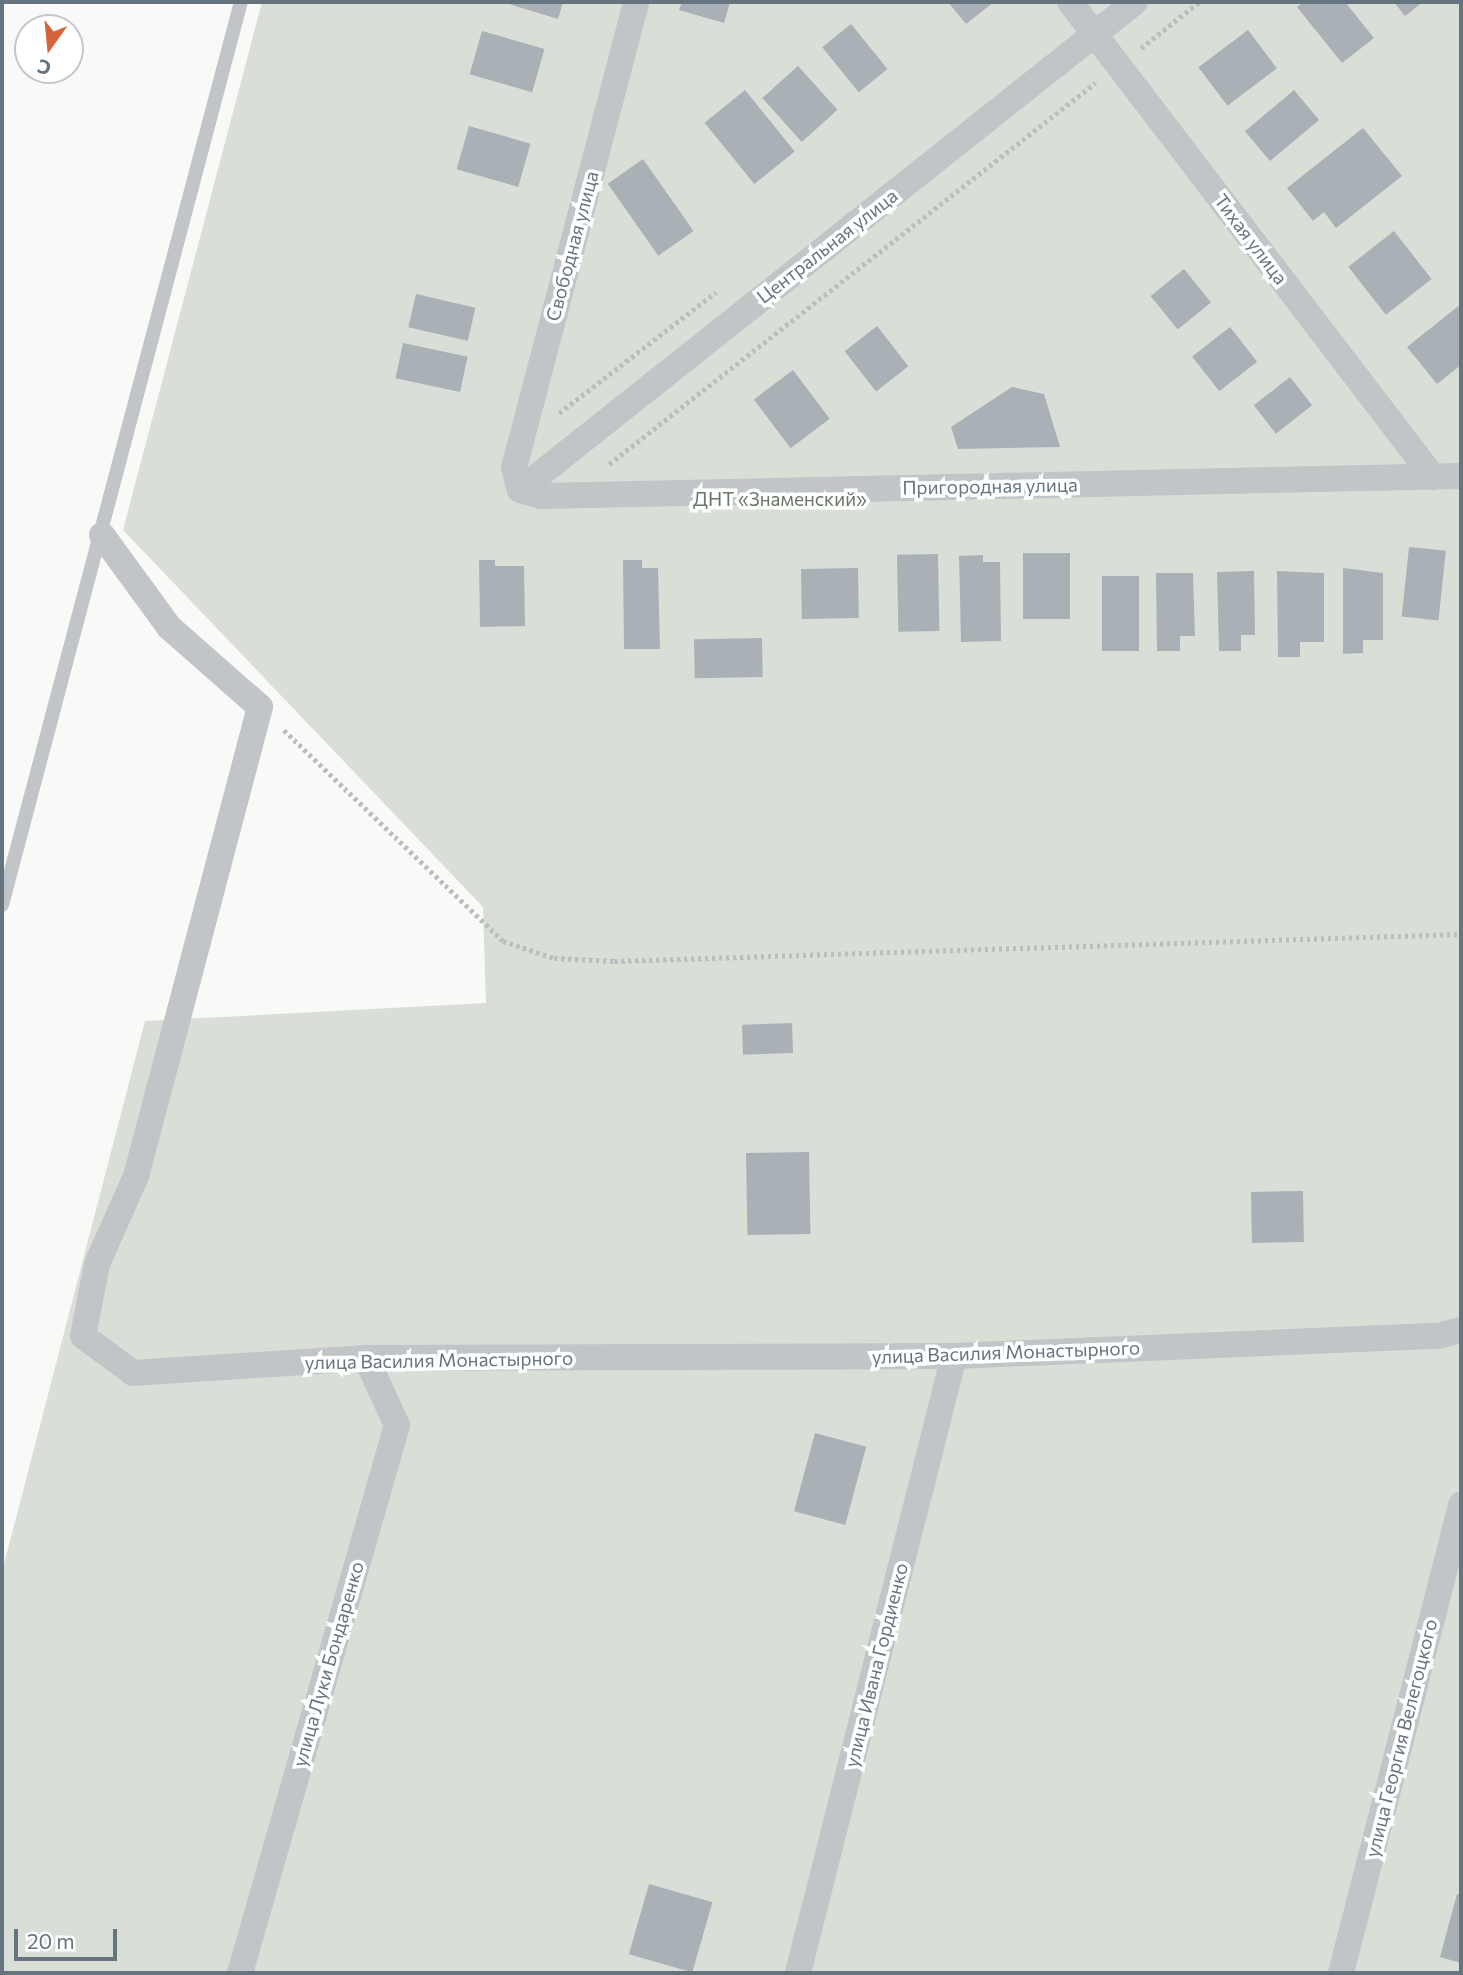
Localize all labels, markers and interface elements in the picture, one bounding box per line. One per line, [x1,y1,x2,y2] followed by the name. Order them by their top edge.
[14,14,84,84] north arrow
[35,55,53,81] text: С
[541,168,603,324] street label: Свободная улица
[752,184,902,308] street label: Центральная улица
[1210,189,1292,289] street label: Тихая улица
[902,473,1078,499] street label: Пригородная улица
[693,488,867,510] park label: ДНТ «Знаменский»
[871,1336,1141,1368] street label: улица Василия Монастырного
[305,1346,573,1374] street label: улица Василия Монастырного
[288,1559,368,1769] street label: улица Луки Бондаренко
[840,1560,912,1770] street label: улица Ивана Гордиенко
[1360,1617,1442,1859] street label: улица Георгия Велегоцкого
[18,1916,121,1960] scale bar
[27,1928,75,1953] text: 20 m

